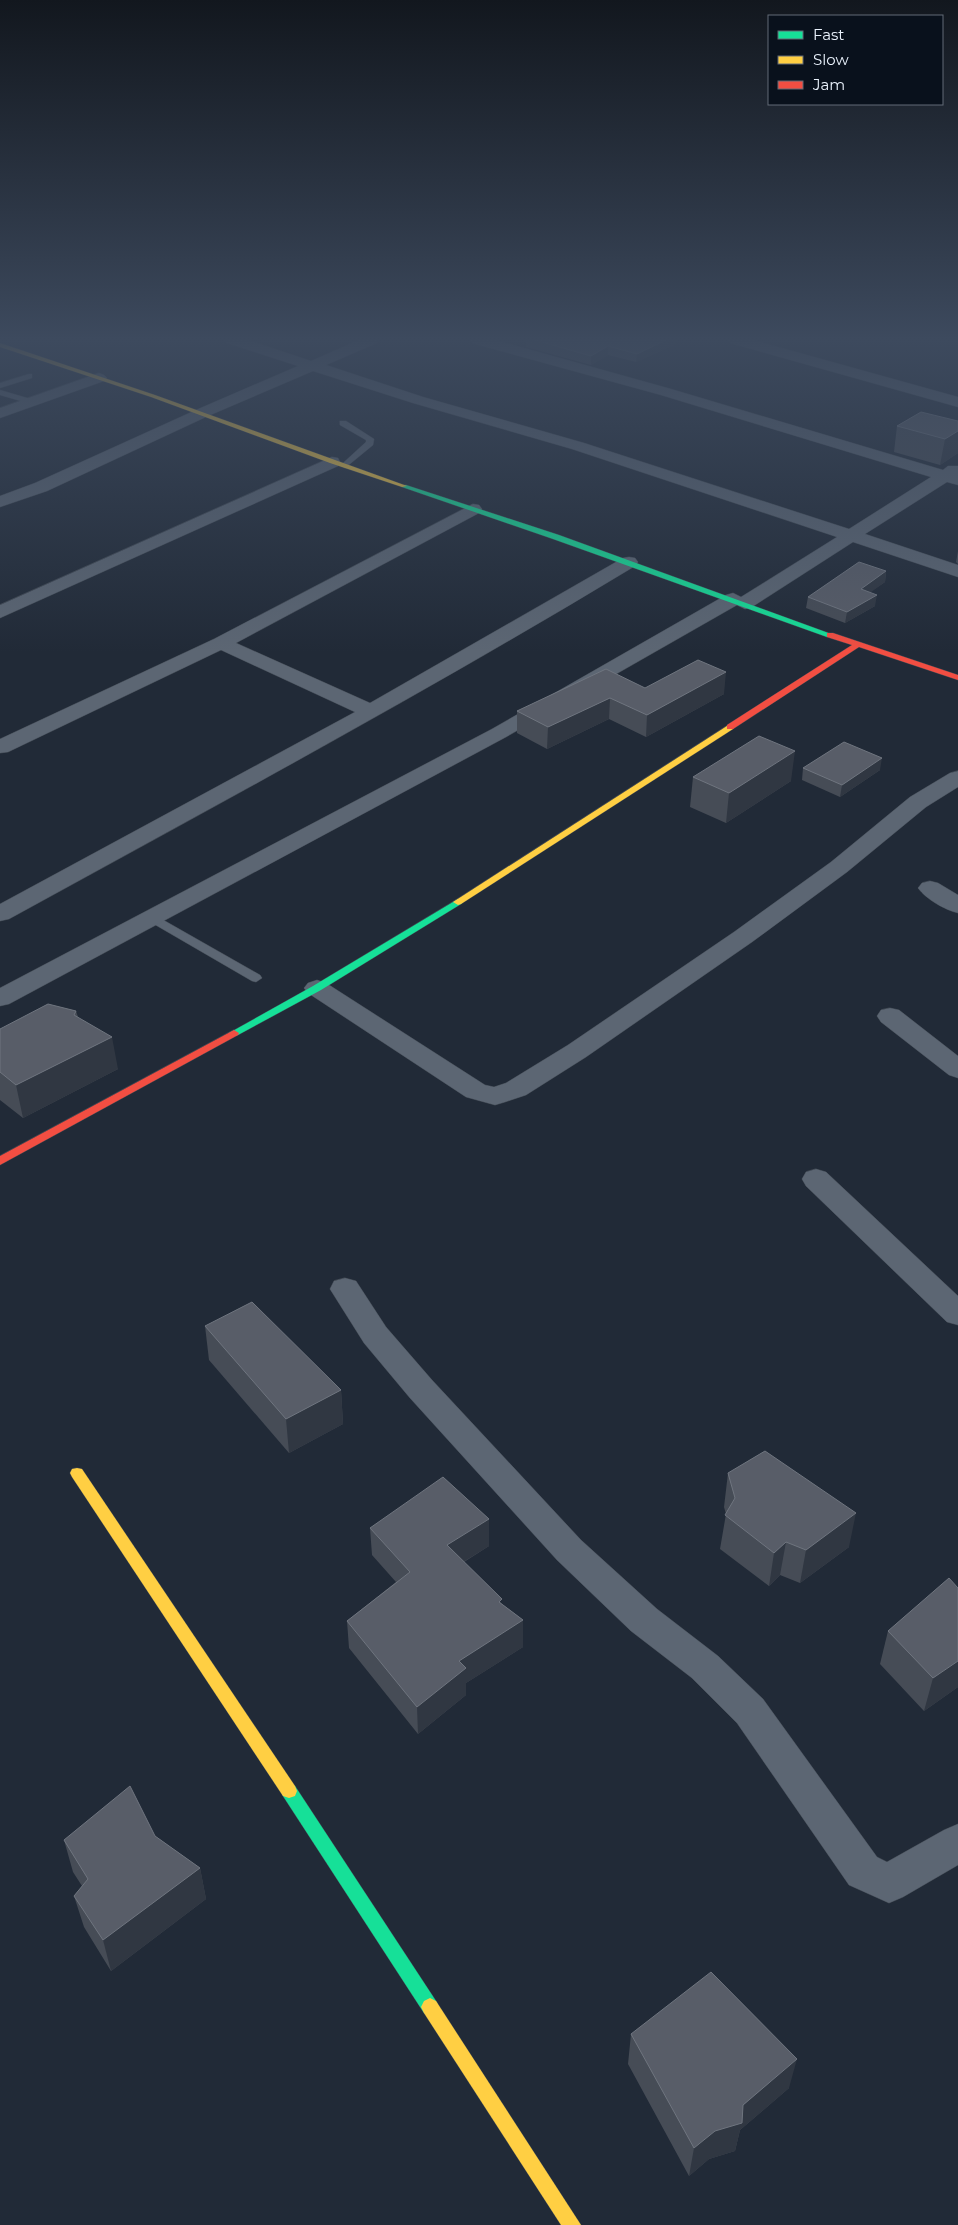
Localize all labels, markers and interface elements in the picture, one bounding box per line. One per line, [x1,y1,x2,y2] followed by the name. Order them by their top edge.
[768,15,943,105] legend
[813,25,844,44] text: Fast
[813,50,849,69] text: Slow
[812,75,845,94] text: Jam

